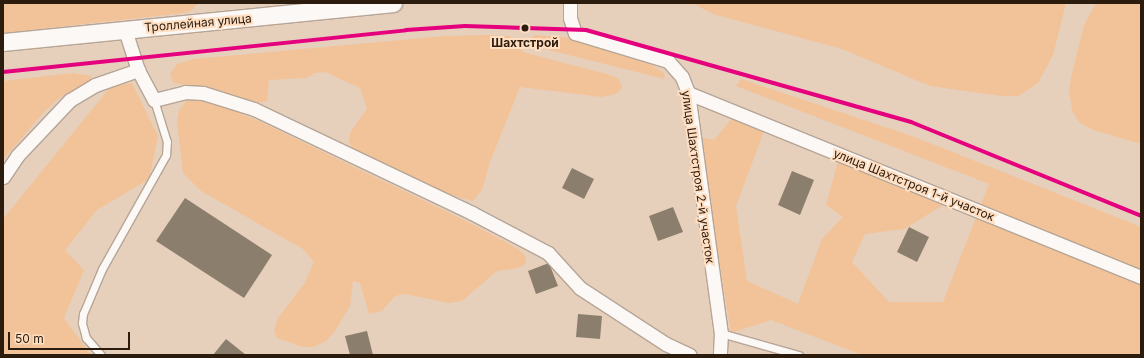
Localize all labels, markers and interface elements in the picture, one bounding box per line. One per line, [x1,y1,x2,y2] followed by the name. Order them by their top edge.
[144,11,252,35] street label: Троллейная улица
[518,21,532,35] marker: Шахтстрой
[491,36,559,50] place label: Шахтстрой
[679,90,717,264] street label: улица Шахтстроя 2-й участок
[831,146,997,224] street label: улица Шахтстроя 1-й участок
[10,324,132,350] scale bar
[15,331,44,346] text: 50 m

